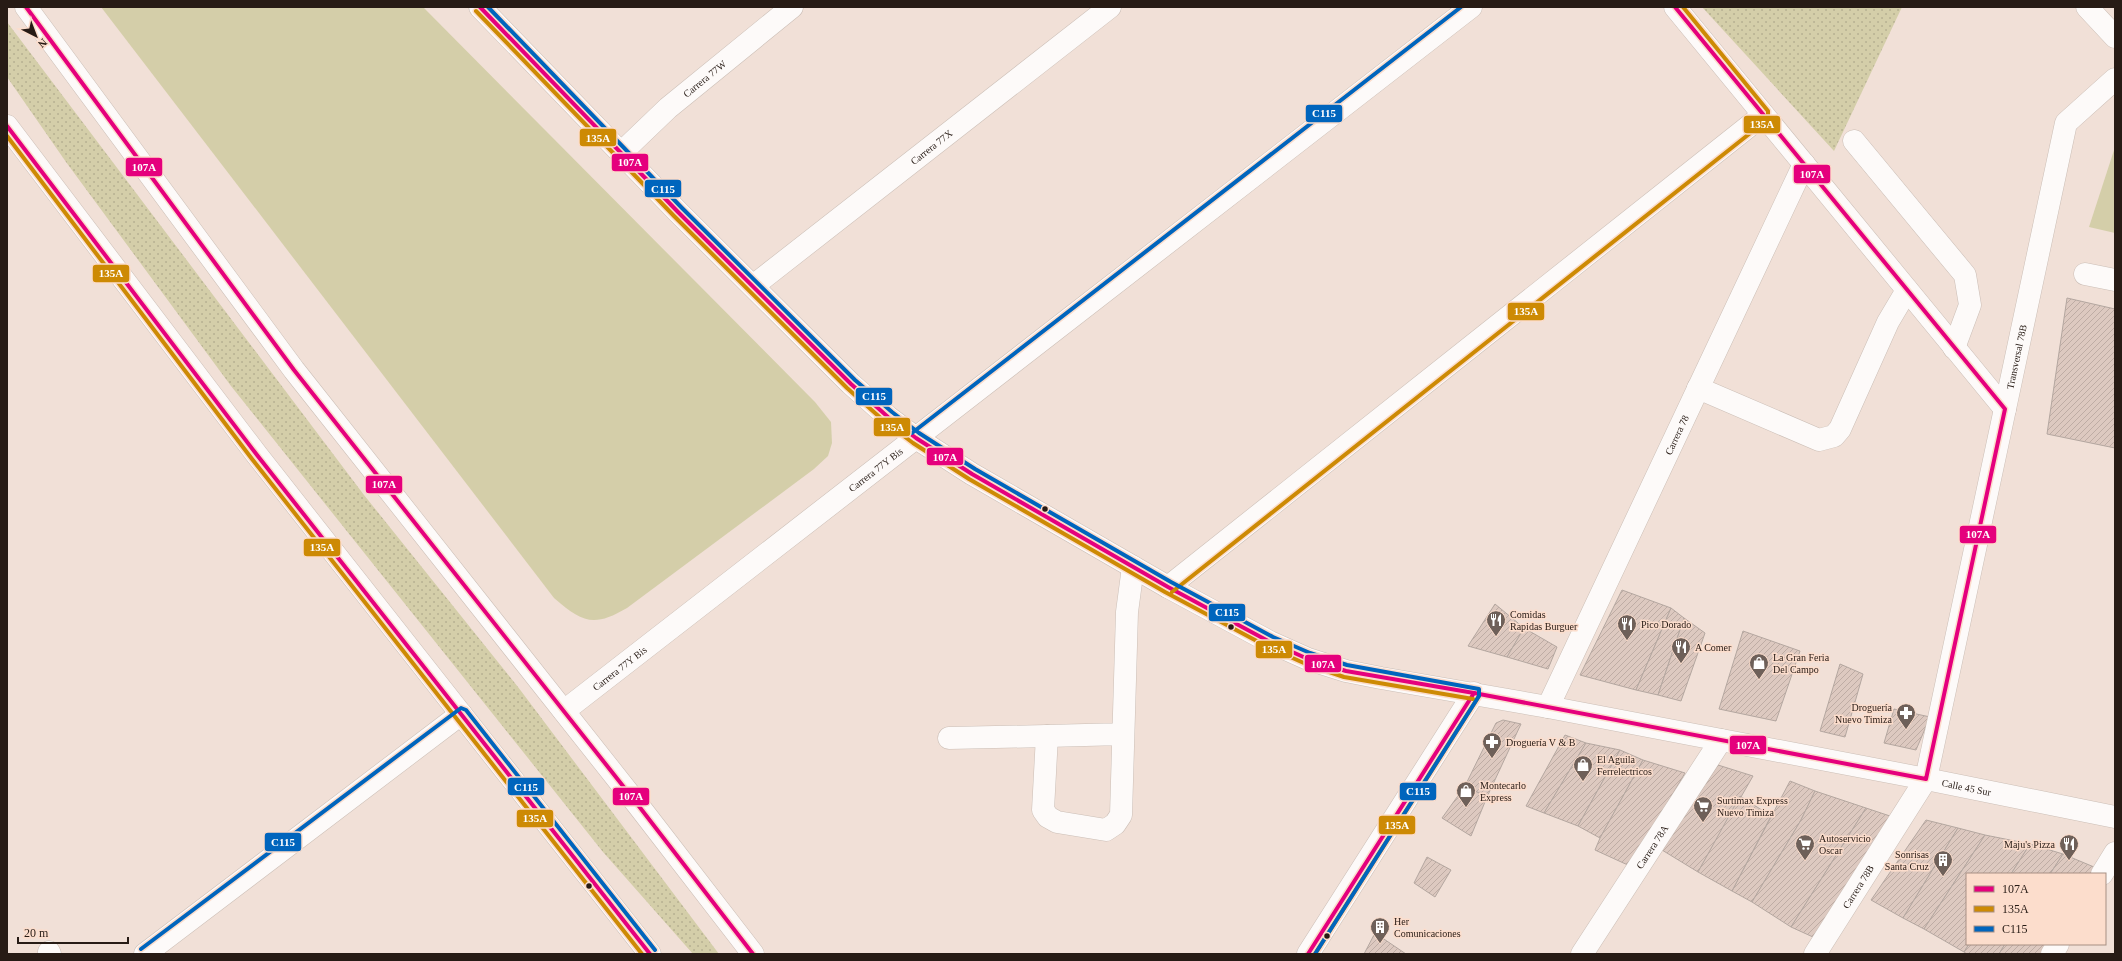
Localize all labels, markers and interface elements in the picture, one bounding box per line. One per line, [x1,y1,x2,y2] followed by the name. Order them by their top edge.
[16,16,56,56] north arrow
[36,36,50,51] text: N
[681,57,728,99] street label: Carrera 77W
[1305,104,1343,123] line badge: C115
[1312,107,1336,119] text: C115
[1743,115,1781,134] line badge: 135A
[1750,118,1774,130] text: 135A
[908,127,955,167] street label: Carrera 77X
[579,128,617,147] line badge: 135A
[586,132,610,144] text: 135A
[611,153,649,172] line badge: 107A
[618,156,642,168] text: 107A
[125,157,163,177] line badge: 107A
[132,161,156,173] text: 107A
[1793,164,1831,184] line badge: 107A
[1800,168,1824,180] text: 107A
[644,179,682,198] line badge: C115
[651,183,675,195] text: C115
[92,264,130,283] line badge: 135A
[99,267,123,279] text: 135A
[1507,302,1545,321] line badge: 135A
[1514,305,1538,317] text: 135A
[2004,323,2028,390] street label: Transversal 78B
[855,387,893,406] line badge: C115
[862,390,886,402] text: C115
[1662,413,1690,456] street label: Carrera 78
[873,417,911,437] line badge: 135A
[880,421,904,433] text: 135A
[846,445,904,494] street label: Carrera 77Y Bis
[926,447,964,466] line badge: 107A
[933,451,957,463] text: 107A
[365,475,403,494] line badge: 107A
[372,478,396,490] text: 107A
[1040,504,1050,514] unlabelled marker
[1959,525,1997,544] line badge: 107A
[1966,528,1990,540] text: 107A
[303,538,341,557] line badge: 135A
[310,541,334,553] text: 135A
[1208,603,1246,622] line badge: C115
[1215,606,1239,618] text: C115
[1485,609,1507,637] restaurant icon: Comidas Rapidas Burguer
[1510,609,1578,632] place label: Comidas Rapidas Burguer
[1616,613,1638,641] restaurant icon: Pico Dorado
[1641,619,1691,630] place label: Pico Dorado
[1226,622,1236,632] unlabelled marker
[1670,636,1692,664] restaurant icon: A Comer
[1255,640,1293,659] line badge: 135A
[1695,642,1732,653] place label: A Comer
[1262,643,1286,655] text: 135A
[590,644,649,692] street label: Carrera 77Y Bis
[1748,652,1770,680] shop icon: La Gran Feria Del Campo
[1773,652,1830,675] place label: La Gran Feria Del Campo
[1304,654,1342,673] line badge: 107A
[1311,658,1335,670] text: 107A
[1835,702,1893,725] place label: Droguería Nuevo Timiza
[1895,702,1917,730] pharmacy icon: Droguería Nuevo Timiza
[1481,731,1503,759] pharmacy icon: Droguería V & B
[1729,735,1767,755] line badge: 107A
[1506,737,1576,748] place label: Droguería V & B
[1736,739,1760,751] text: 107A
[1572,754,1594,782] shop icon: El Aguila Ferrelectricos
[1597,754,1652,777] place label: El Aguila Ferrelectricos
[507,777,545,796] line badge: C115
[1941,777,1993,798] street label: Calle 45 Sur
[1455,780,1477,808] shop icon: Montecarlo Express
[1480,780,1526,803] place label: Montecarlo Express
[514,781,538,793] text: C115
[1399,782,1437,801] line badge: C115
[1406,785,1430,797] text: C115
[612,787,650,806] line badge: 107A
[619,790,643,802] text: 107A
[1692,795,1714,823] supermarket icon: Surtimax Express Nuevo Timiza
[1717,795,1788,818] place label: Surtimax Express Nuevo Timiza
[516,809,554,828] line badge: 135A
[523,812,547,824] text: 135A
[1378,815,1416,835] line badge: 135A
[1385,819,1409,831] text: 135A
[1634,822,1670,871] street label: Carrera 78A
[264,832,302,852] line badge: C115
[1794,833,1816,861] supermarket icon: Autoservicio Oscar
[1819,833,1871,856] place label: Autoservicio Oscar
[2058,833,2080,861] restaurant icon: Maju's Pizza
[271,836,295,848] text: C115
[2004,839,2056,850] place label: Maju's Pizza
[1885,849,1930,872] place label: Sonrisas Santa Cruz
[1932,849,1954,877] building icon: Sonrisas Santa Cruz
[1840,862,1876,910] street label: Carrera 78B
[1966,873,2106,945] legend
[584,881,594,891] unlabelled marker
[2002,882,2029,896] text: 107A
[2002,902,2029,916] text: 135A
[1369,916,1391,944] building icon: Her Comunicaciones
[1394,916,1461,939] place label: Her Comunicaciones
[18,919,128,945] scale bar
[2002,922,2028,936] text: C115
[24,926,49,940] text: 20 m
[1322,931,1332,941] unlabelled marker

